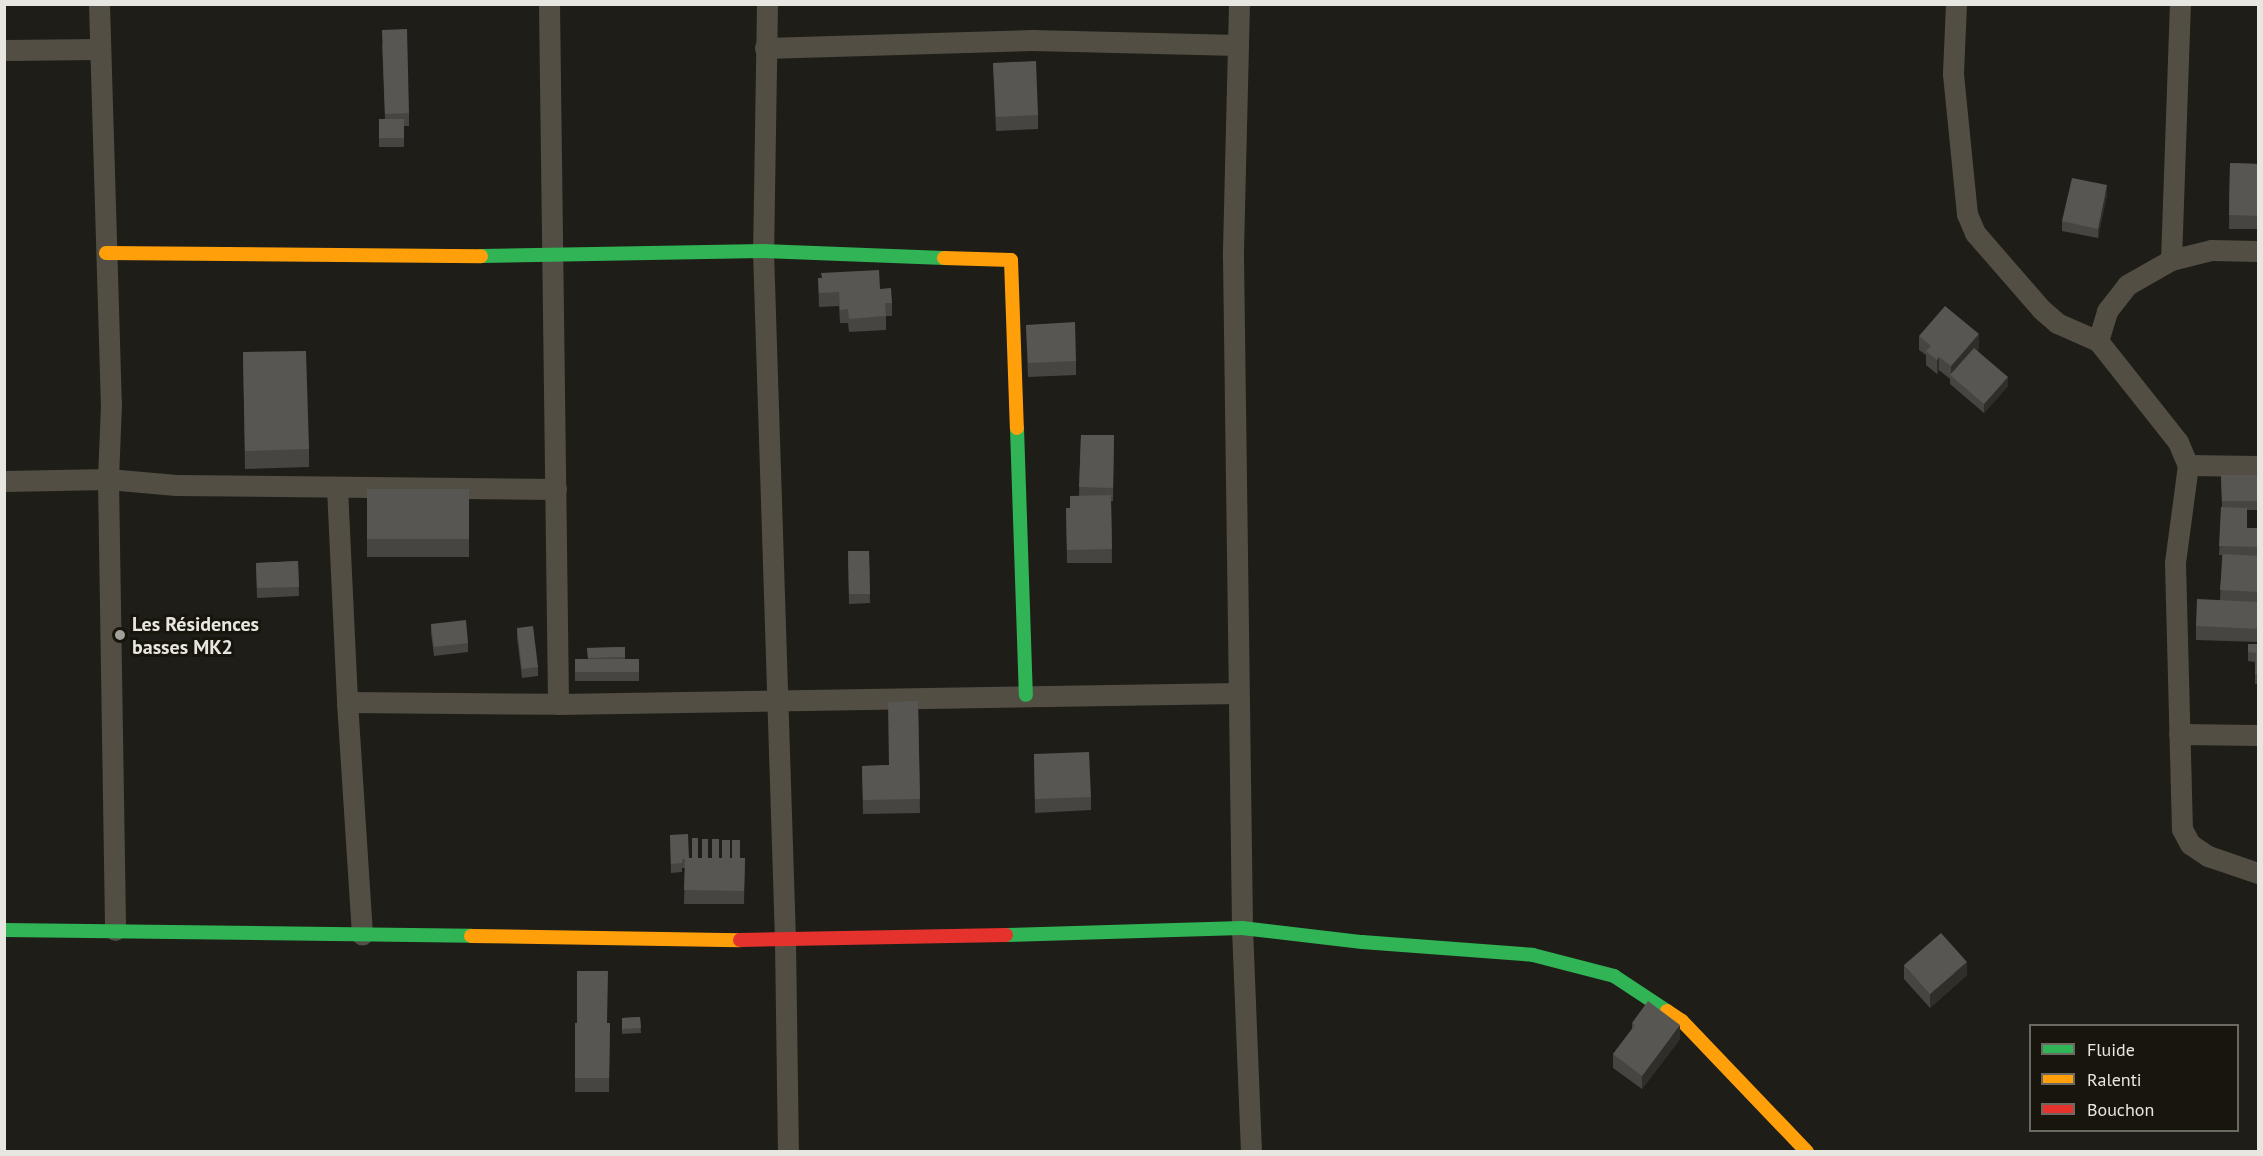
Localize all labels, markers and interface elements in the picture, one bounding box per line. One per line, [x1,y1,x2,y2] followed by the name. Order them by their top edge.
[132,612,259,659] place label: Les Résidences basses MK2
[113,628,127,642] marker: Les Résidences basses MK2
[2029,1024,2239,1132] legend
[2087,1038,2135,1061] text: Fluide
[2087,1068,2142,1091] text: Ralenti
[2087,1098,2154,1121] text: Bouchon

